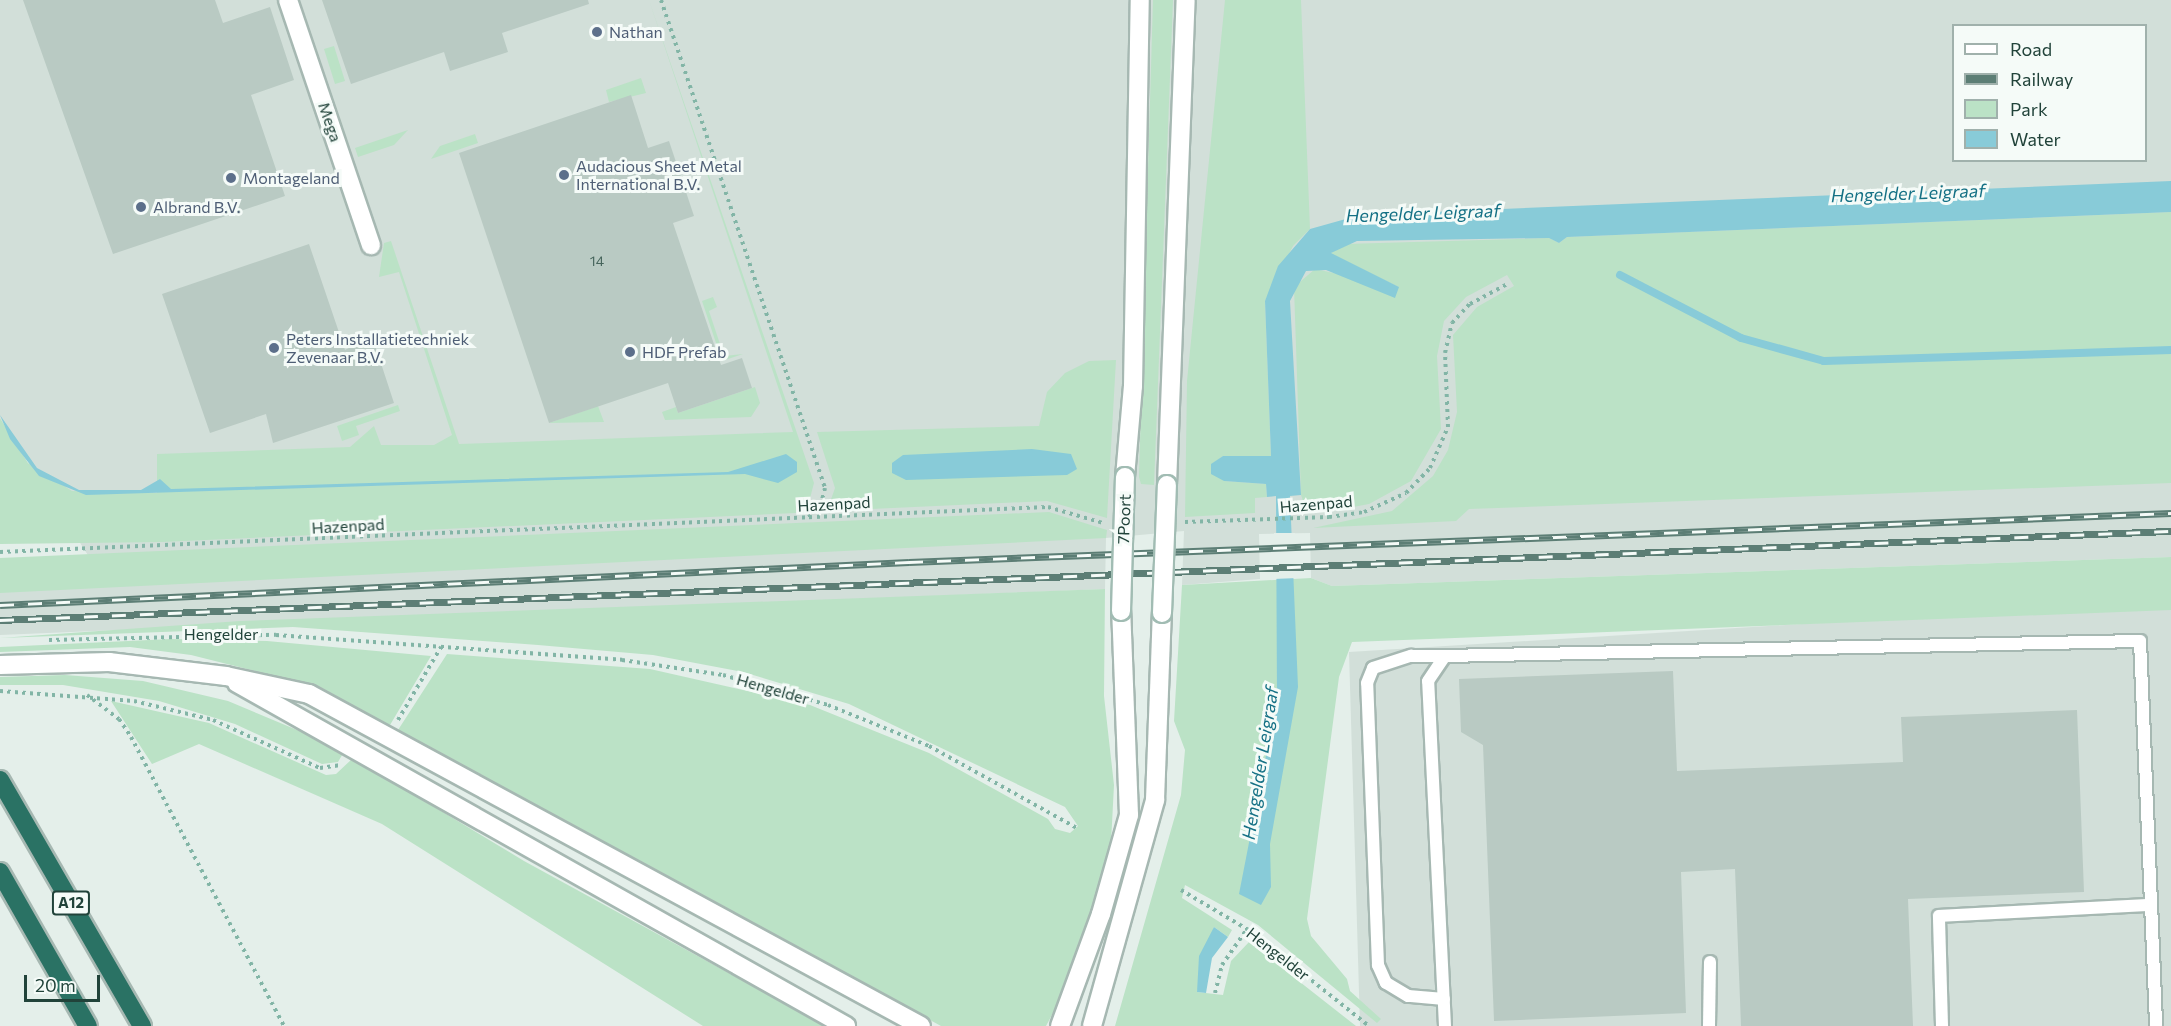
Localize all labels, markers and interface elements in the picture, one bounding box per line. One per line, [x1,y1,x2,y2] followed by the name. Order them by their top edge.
[609,22,663,42] place label: Nathan
[1952,24,2147,162] legend
[590,25,604,39] marker: Nathan
[2010,38,2052,60] text: Road
[2010,68,2073,90] text: Railway
[2010,98,2048,120] text: Park
[314,100,346,144] street label: Mega
[2010,128,2061,150] text: Water
[576,156,742,194] place label: Audacious Sheet Metal International B.V.
[243,168,340,188] place label: Montageland
[557,168,571,182] marker: Audacious Sheet Metal International B.V.
[224,171,238,185] marker: Montageland
[1830,180,1986,206] water label: Hengelder Leigraaf
[153,197,241,217] place label: Albrand B.V.
[134,200,148,214] marker: Albrand B.V.
[1345,200,1501,226] water label: Hengelder Leigraaf
[590,253,604,269] house number: 14
[286,329,469,367] place label: Peters Installatietechniek Zevenaar B.V.
[267,341,281,355] marker: Peters Installatietechniek Zevenaar B.V.
[642,342,726,362] place label: HDF Prefab
[623,345,637,359] marker: HDF Prefab
[1279,491,1353,517] street label: Hazenpad
[797,493,871,515] street label: Hazenpad
[1114,494,1134,544] street label: 7Poort
[311,515,385,537] street label: Hazenpad
[184,624,258,644] street label: Hengelder
[734,669,812,709] street label: Hengelder
[1237,685,1283,841] water label: Hengelder Leigraaf
[52,891,90,915] road number: A12
[1243,923,1313,985] street label: Hengelder
[27,963,104,1001] scale bar
[35,974,76,996] text: 20 m

